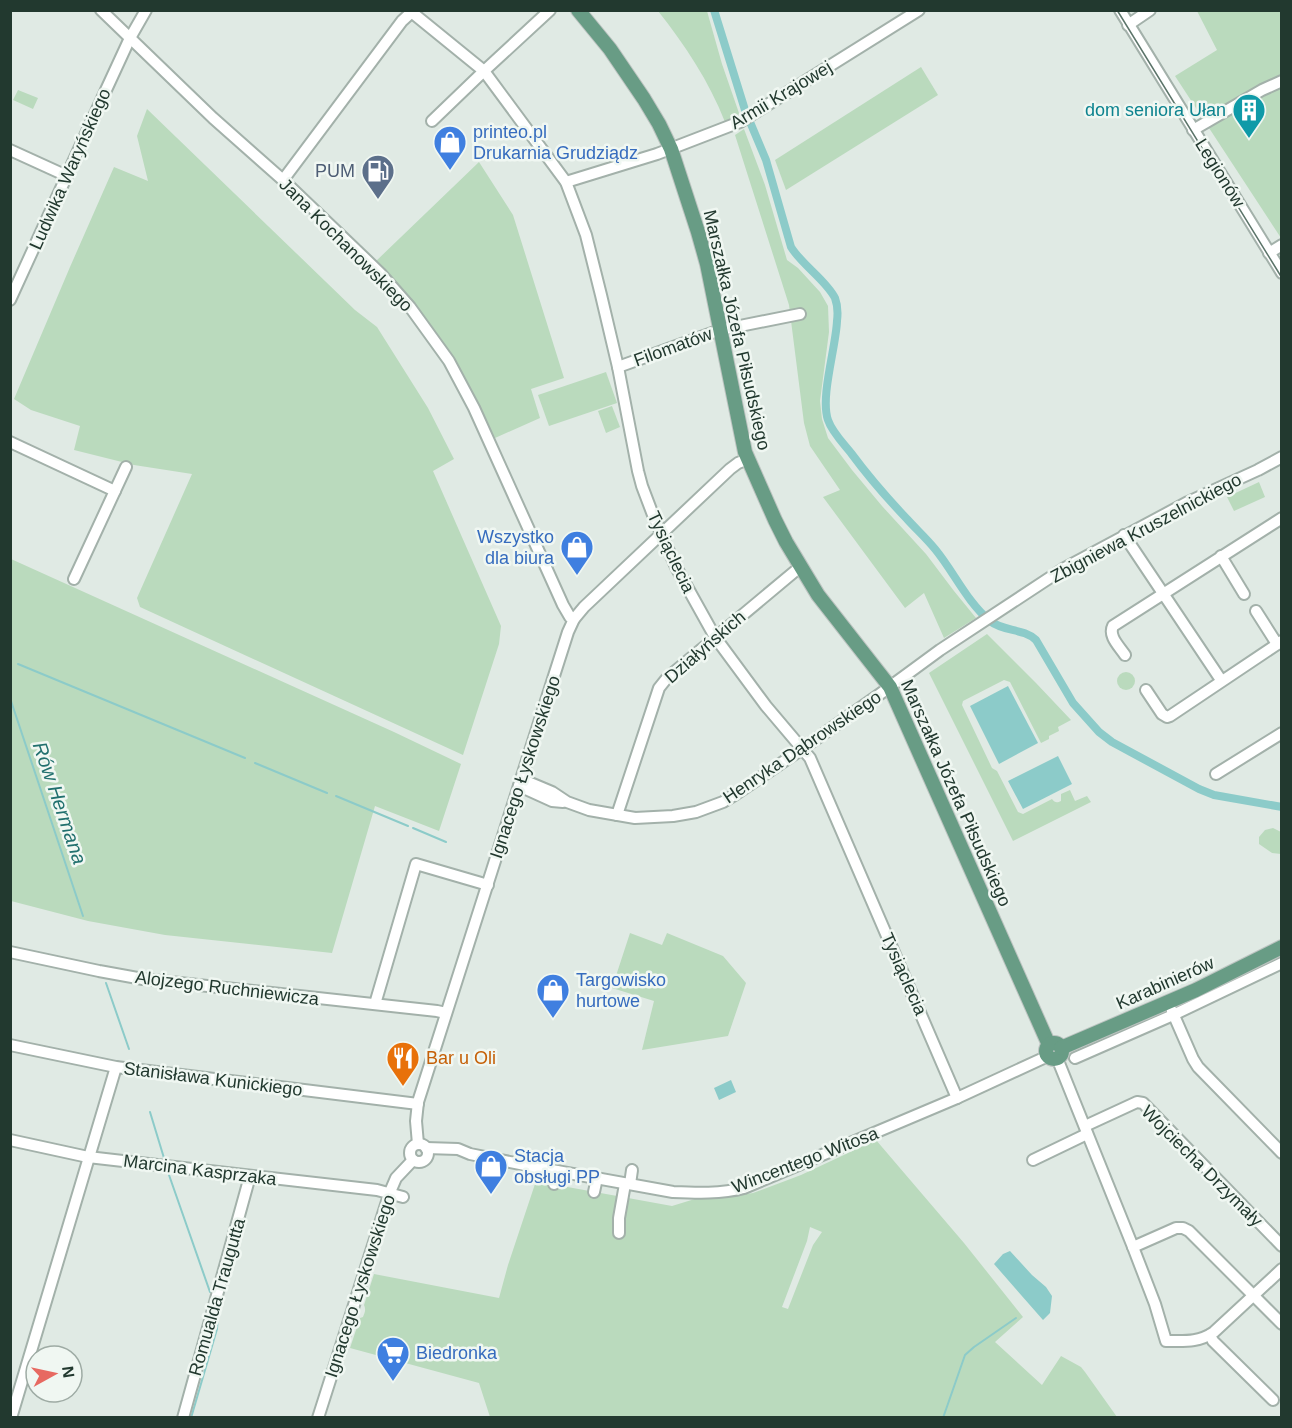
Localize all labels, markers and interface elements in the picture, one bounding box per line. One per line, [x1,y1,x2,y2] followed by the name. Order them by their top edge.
[727,57,835,133] street label: Armii Krajowej
[25,85,115,253] street label: Ludwika Waryńskiego
[1231,92,1267,139] building icon: dom seniora Ułan
[1085,100,1226,120] place label: dom seniora Ułan
[473,122,638,163] place label: printeo.pl Drukarnia Grudziądz
[432,124,468,171] shop icon: printeo.pl Drukarnia Grudziądz
[1191,135,1249,212] street label: Legionów
[360,153,396,200] fuel station icon: PUM
[315,161,355,181] place label: PUM
[275,174,417,316] street label: Jana Kochanowskiego
[700,208,774,452] street label: Marszałka Józefa Piłsudskiego
[631,323,716,370] street label: Filomatów
[1047,469,1245,587] street label: Zbigniewa Kruszelnickiego
[643,508,699,597] street label: Tysiąclecia
[477,527,555,568] place label: Wszystko dla biura
[559,529,595,576] shop icon: Wszystko dla biura
[661,607,749,687] street label: Działyńskich
[486,673,564,861] street label: Ignacego Łyskowskiego
[897,677,1015,909] street label: Marszałka Józefa Piłsudskiego
[719,687,885,807] street label: Henryka Dąbrowskiego
[29,739,91,867] water label: Rów Hermana
[877,930,931,1019] street label: Tysiąclecia
[1113,952,1218,1014] street label: Karabinierów
[134,967,321,1009] street label: Alojzego Ruchniewicza
[576,970,666,1011] place label: Targowisko hurtowe
[535,972,571,1019] shop icon: Targowisko hurtowe
[385,1040,421,1087] restaurant icon: Bar u Oli
[426,1048,496,1068] place label: Bar u Oli
[122,1058,304,1100] street label: Stanisława Kunickiego
[1137,1101,1267,1231] street label: Wojciecha Drzymały
[729,1123,882,1197] street label: Wincentego Witosa
[514,1146,600,1187] place label: Stacja obsługi PP
[473,1148,509,1195] shop icon: Stacja obsługi PP
[122,1151,279,1189] street label: Marcina Kasprzaka
[321,1192,399,1380] street label: Ignacego Łyskowskiego
[185,1215,249,1378] street label: Romualda Traugutta
[375,1335,411,1382] supermarket icon: Biedronka
[416,1343,498,1363] place label: Biedronka
[24,1344,84,1404] north arrow
[59,1365,78,1379] text: N

